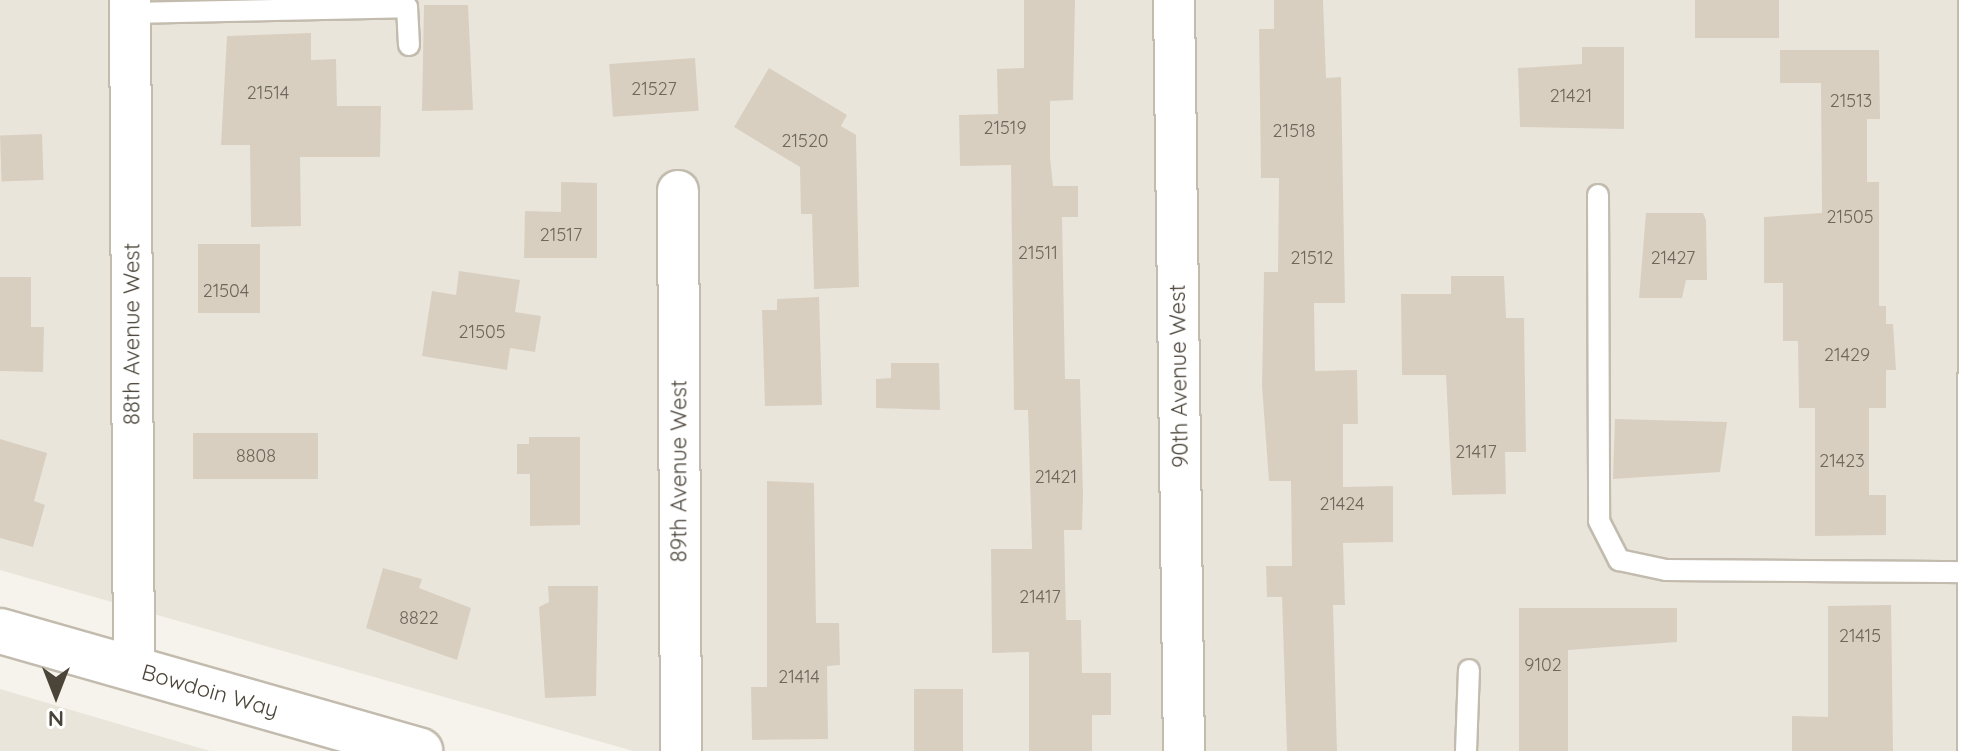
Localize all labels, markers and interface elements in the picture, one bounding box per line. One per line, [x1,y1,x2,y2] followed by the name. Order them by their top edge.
[631,78,677,100] house number: 21527
[247,82,289,104] house number: 21514
[1550,85,1592,107] house number: 21421
[1830,90,1872,112] house number: 21513
[983,117,1027,139] house number: 21519
[1273,120,1315,142] house number: 21518
[781,130,829,152] house number: 21520
[1827,206,1873,228] house number: 21505
[540,224,582,246] house number: 21517
[1018,242,1058,264] house number: 21511
[119,243,145,425] street label: 88th Avenue West
[1290,247,1334,269] house number: 21512
[1651,247,1695,269] house number: 21427
[203,280,249,302] house number: 21504
[1164,284,1194,468] street label: 90th Avenue West
[459,321,505,343] house number: 21505
[1824,344,1870,366] house number: 21429
[666,380,692,562] street label: 89th Avenue West
[1455,441,1497,463] house number: 21417
[236,445,276,467] house number: 8808
[1819,450,1865,472] house number: 21423
[1035,466,1077,488] house number: 21421
[1319,493,1365,515] house number: 21424
[1019,586,1061,608] house number: 21417
[399,607,439,629] house number: 8822
[1839,625,1881,647] house number: 21415
[1524,654,1562,676] house number: 9102
[16,655,96,735] north arrow
[139,659,281,723] street label: Bowdoin Way
[778,666,820,688] house number: 21414
[48,705,64,733] text: N

